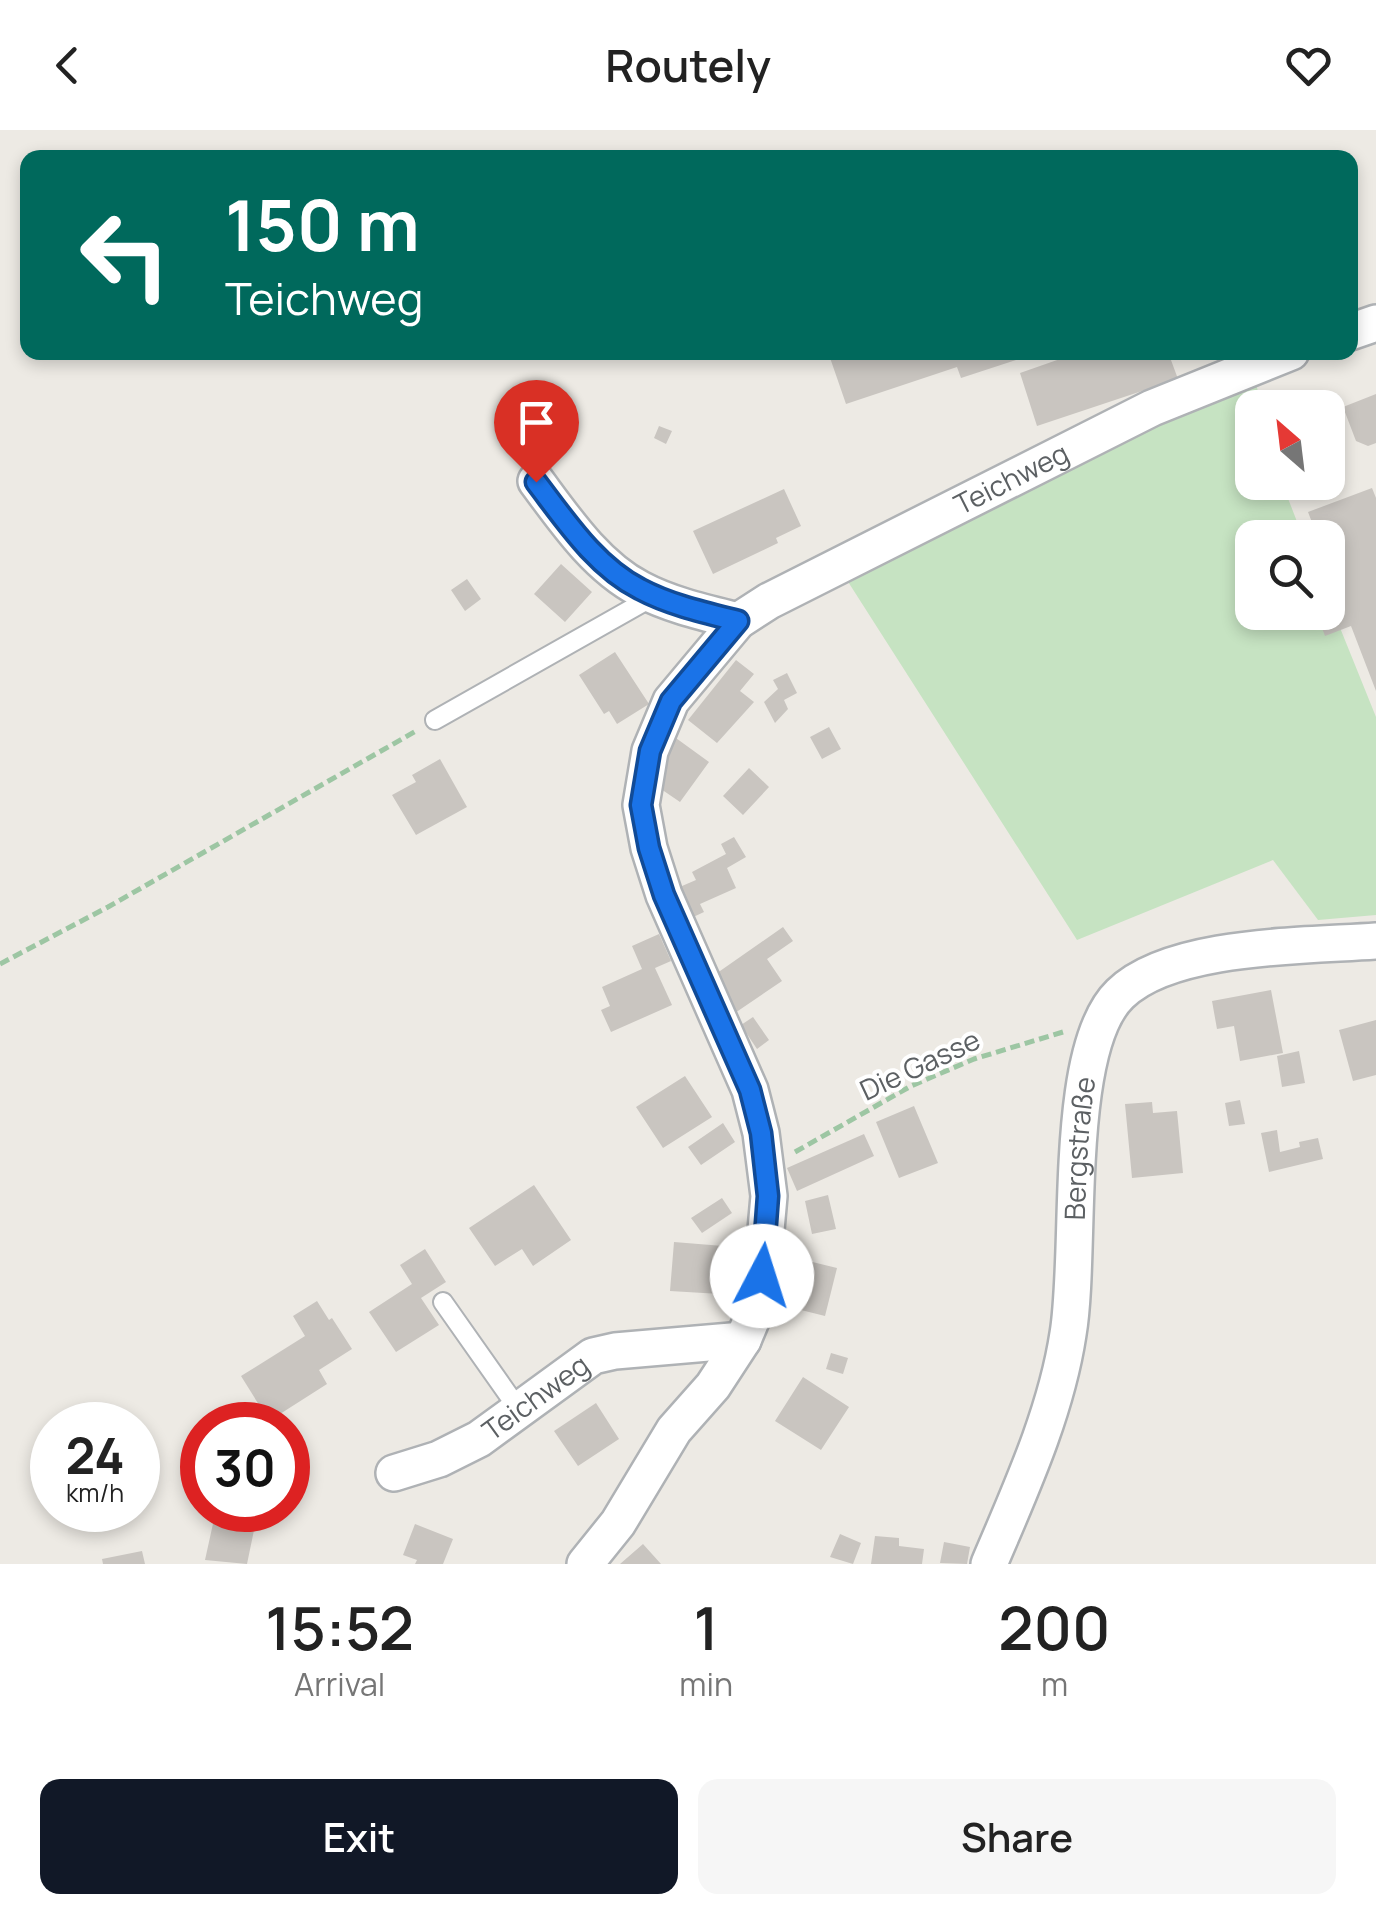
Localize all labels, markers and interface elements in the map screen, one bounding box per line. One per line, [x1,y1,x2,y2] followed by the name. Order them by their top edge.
[605,34,771,96] text: Routely
[40,38,95,93] icon: back
[1281,38,1336,93] icon: heart
[225,176,420,272] text: 150 m
[60,190,190,320] icon: left
[225,267,423,329] text: Teichweg
[494,380,579,483] pin
[1235,390,1345,500] north arrow
[1235,390,1345,630] map controls
[509,395,564,450] icon: arrive
[947,433,1075,523] street label: Teichweg
[1235,520,1345,630] button: search
[853,1020,986,1108] street label: Die Gasse
[1055,1074,1104,1221] street label: Bergstraße
[710,1224,814,1328] position arrow
[474,1345,596,1449] street label: Teichweg
[180,1402,310,1532] speed limit sign: 30
[65,1421,125,1489] text: 24
[66,1475,124,1510] text: km/h
[265,1586,414,1668] text: 15:52
[694,1586,719,1668] text: 1
[998,1586,1111,1668] text: 200
[294,1662,385,1706] text: Arrival
[679,1662,733,1706] text: min
[1041,1662,1068,1706] text: m
[40,1779,678,1894] button: Exit
[698,1779,1336,1894] button: Share

